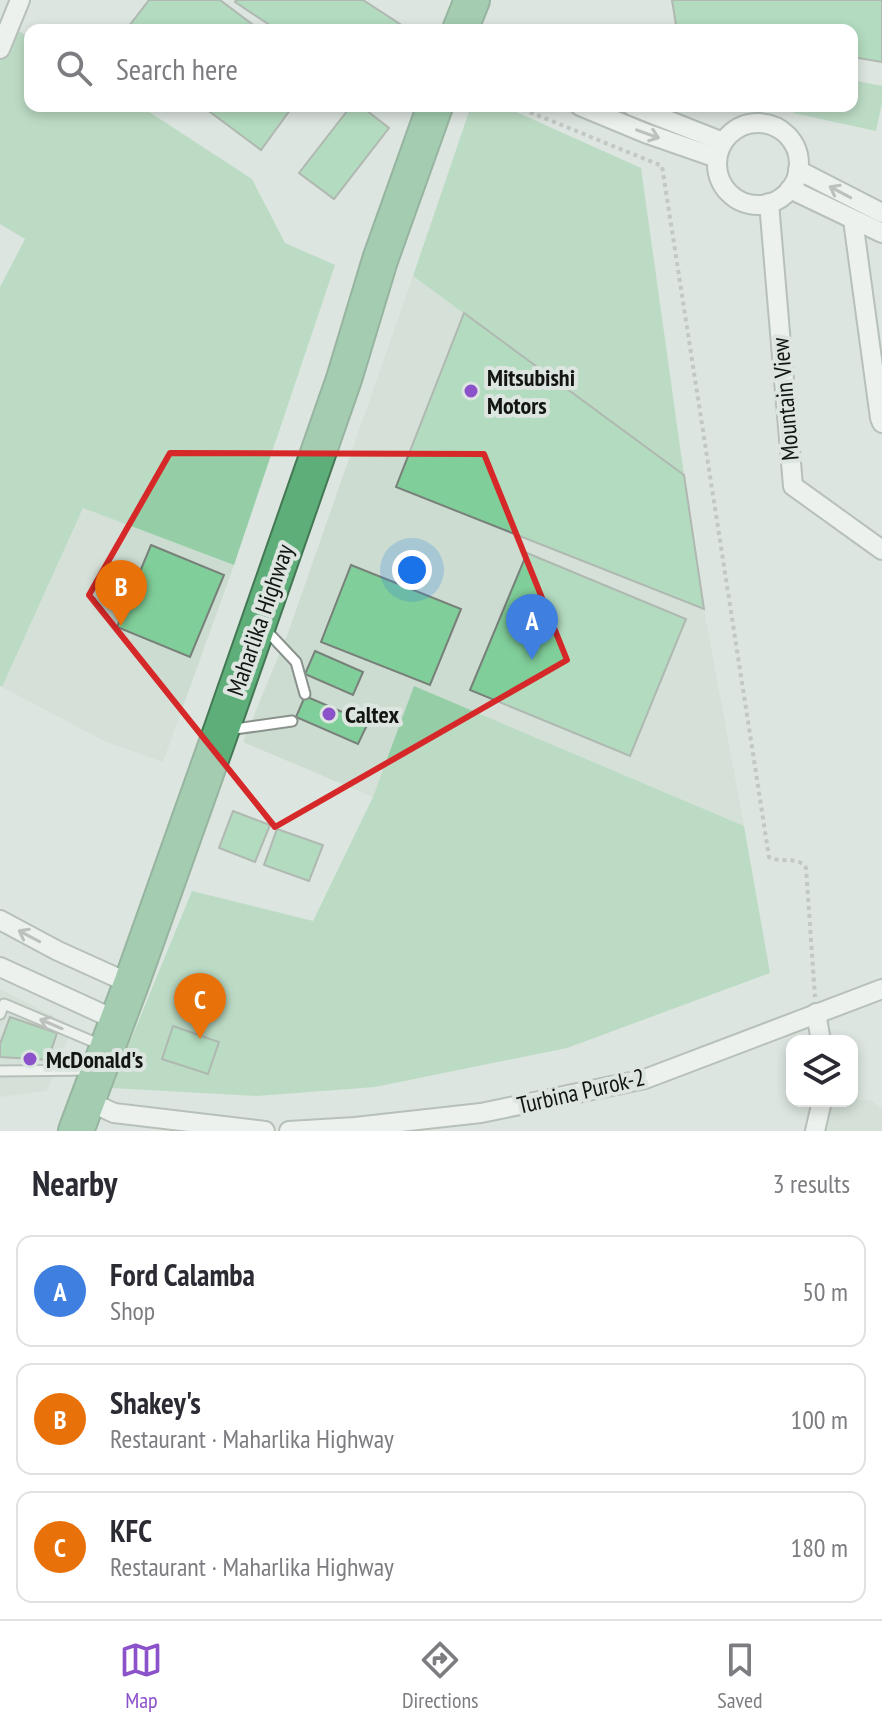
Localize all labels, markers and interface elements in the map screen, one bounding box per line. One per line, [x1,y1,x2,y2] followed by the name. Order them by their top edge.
[24,24,858,112] search box
[52,46,96,90] icon: search
[116,49,238,88] text: Search here
[635,127,660,142] one-way arrow
[829,184,852,200] one-way arrow
[764,335,806,462] street label: Mountain View
[487,362,575,421] place label: Mitsubishi Motors
[462,382,480,400] marker: Mitsubishi Motors
[220,540,300,700] street label: Maharlika Highway
[392,550,432,590] your location
[95,560,147,626] pin: B
[506,594,558,660] pin: A
[345,699,399,730] place label: Caltex
[320,705,338,723] marker: Caltex
[18,927,41,943] one-way arrow
[174,973,226,1039] pin: C
[39,1016,64,1031] one-way arrow
[786,1035,858,1107] map controls
[786,1035,858,1107] button: layers
[46,1044,143,1075] place label: McDonald's
[21,1050,39,1068] marker: McDonald's
[514,1061,648,1121] street label: Turbina Purok-2
[32,1161,117,1205] text: Nearby
[773,1167,850,1200] text: 3 results
[110,1255,255,1294] text: Ford Calamba
[53,1275,67,1308] text: A
[802,1275,848,1308] text: 50 m
[110,1294,155,1327] text: Shop
[110,1383,201,1422] text: Shakey's
[54,1403,66,1436] text: B
[790,1403,848,1436] text: 100 m
[110,1422,394,1455] text: Restaurant · Maharlika Highway
[110,1511,152,1550] text: KFC
[54,1531,66,1564] text: C
[790,1531,848,1564] text: 180 m
[110,1550,394,1583] text: Restaurant · Maharlika Highway
[119,1638,163,1714] tab: Map
[402,1638,479,1714] tab: Directions
[717,1638,763,1714] tab: Saved

